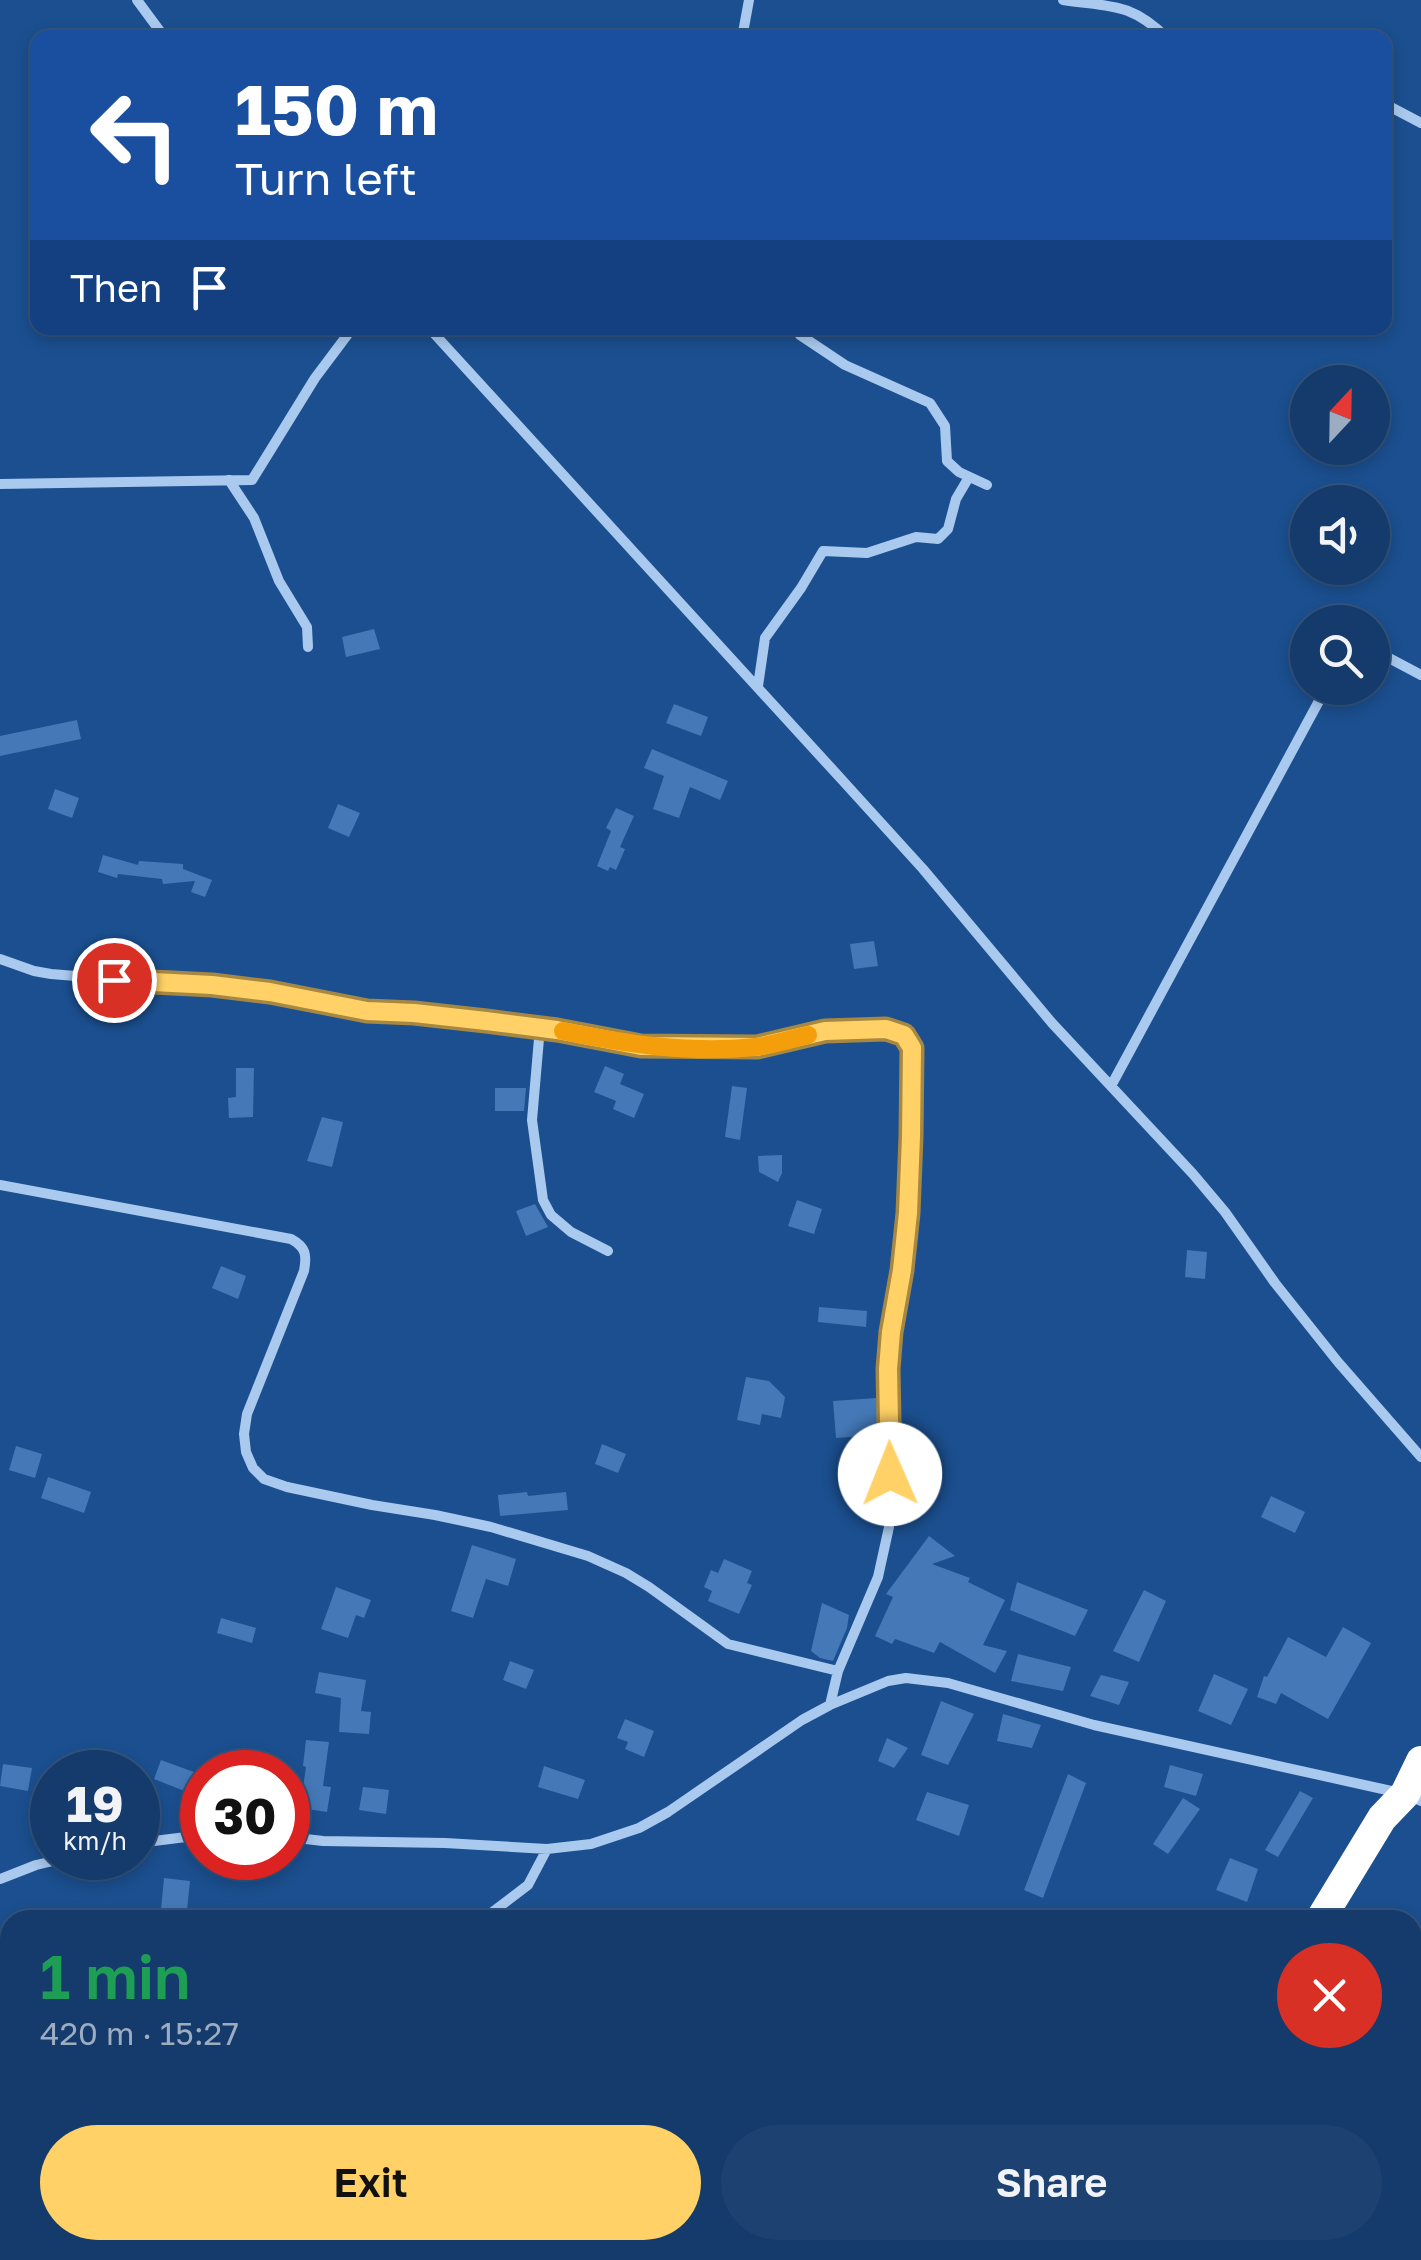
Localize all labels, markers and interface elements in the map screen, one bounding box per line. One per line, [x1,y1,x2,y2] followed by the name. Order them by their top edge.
[235,66,438,150] text: 150 m
[70,70,200,200] icon: left
[235,151,417,205] text: Turn left
[182,260,237,315] icon: arrive
[70,265,162,310] text: Then
[1290,365,1390,465] north arrow
[1290,365,1390,705] map controls
[1290,485,1390,585] button: sound
[1290,605,1390,705] button: search
[72,938,157,1023] pin
[87,953,142,1008] icon: arrive
[838,1422,942,1526] position arrow
[180,1750,310,1880] speed limit sign: 30
[66,1773,124,1833] text: 19
[63,1825,127,1856] text: km/h
[40,1940,190,2012] text: 1 min
[1277,1943,1382,2048] button: close
[40,2014,239,2052] text: 420 m · 15:27
[40,2125,701,2240] button: Exit
[721,2125,1382,2240] button: Share

